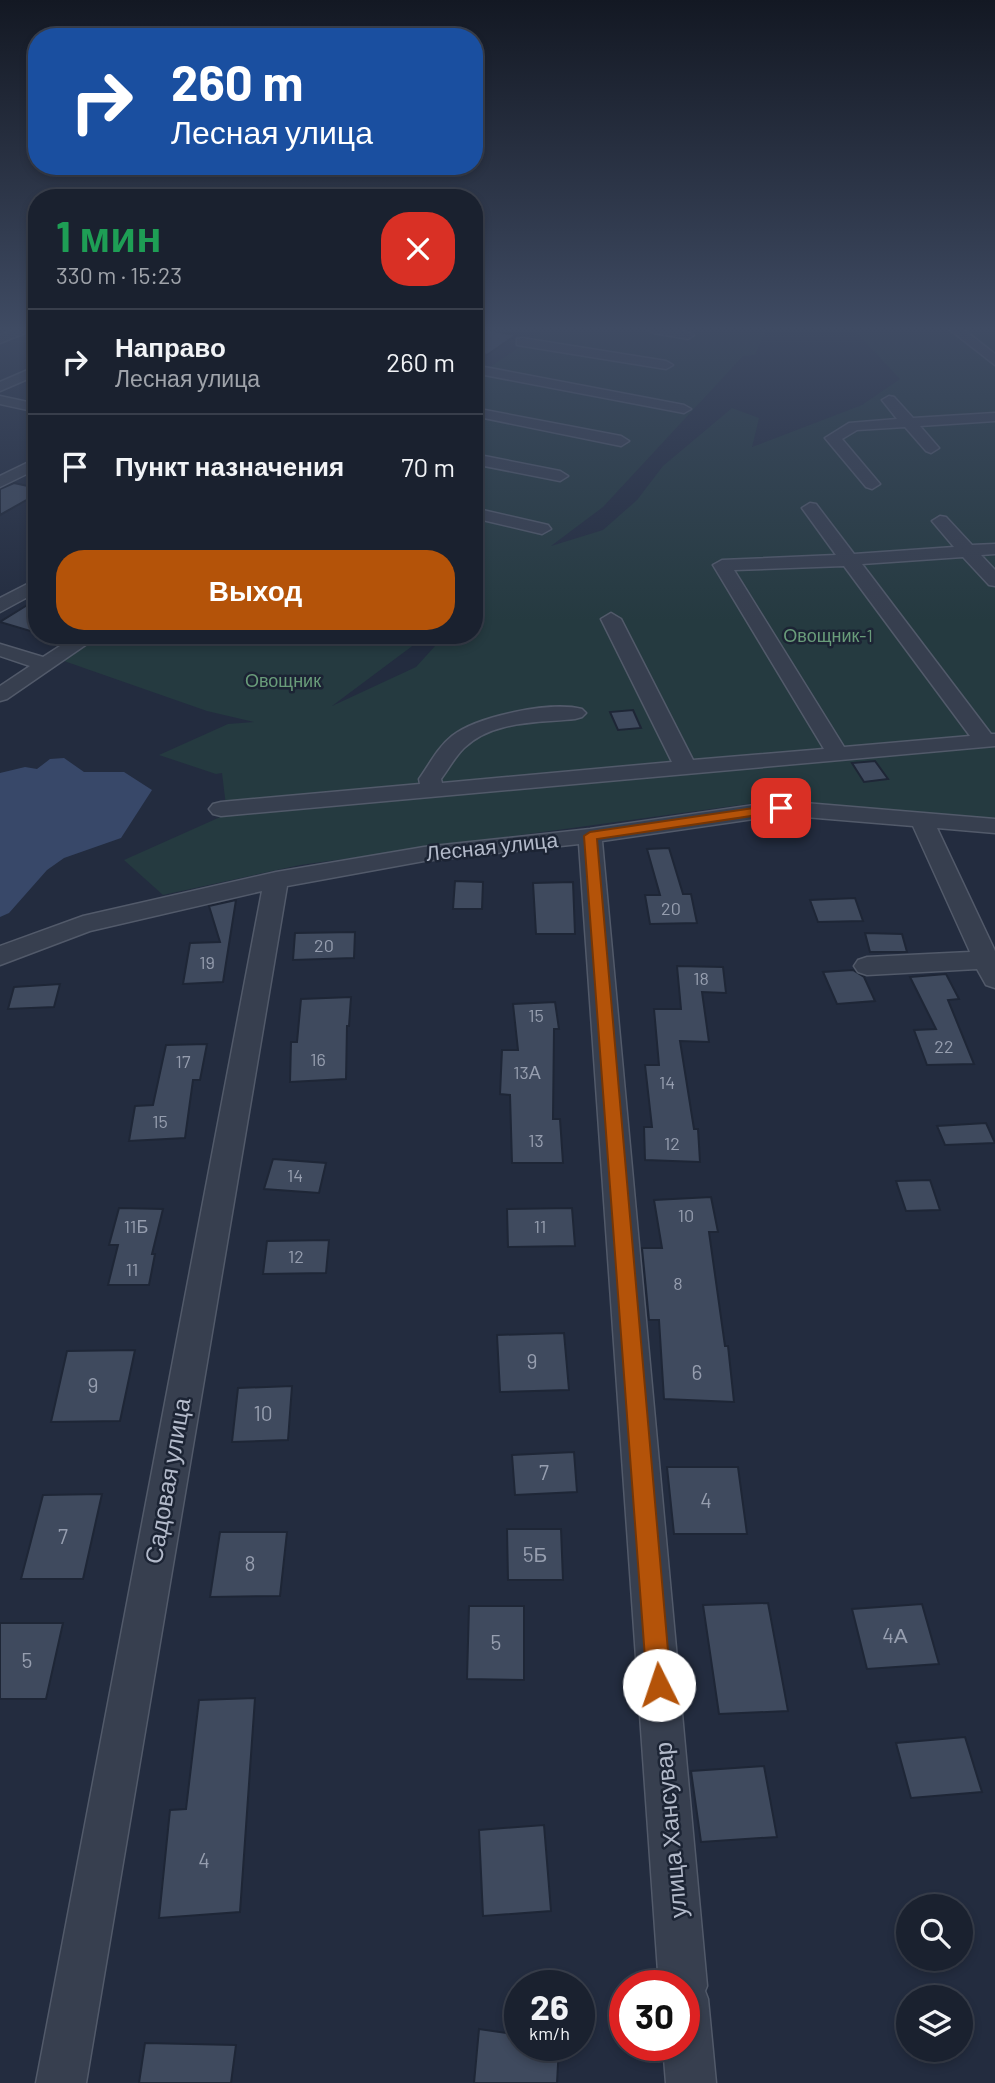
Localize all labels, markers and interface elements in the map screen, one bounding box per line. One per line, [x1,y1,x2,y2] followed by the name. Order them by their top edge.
[171,52,303,111] text: 260 m
[56,56,147,147] icon: right
[171,112,373,150] text: Лесная улица
[56,210,162,260] text: 1 мин
[381,212,455,286] button: close
[56,261,182,289] text: 330 m · 15:23
[115,331,226,362] text: Направо
[56,343,94,381] icon: right
[386,346,455,377] text: 260 m
[115,364,260,392] text: Лесная улица
[56,448,94,486] icon: arrive
[115,450,344,481] text: Пункт назначения
[401,451,455,482] text: 70 m
[56,550,455,630] button: Выход
[783,624,873,646] park label: Овощник-1
[245,669,321,691] park label: Овощник
[751,778,811,838] pin
[762,789,800,827] icon: arrive
[425,826,559,865] street label: Лесная улица
[661,897,681,919] house number: 20
[314,934,334,956] house number: 20
[199,951,215,973] house number: 19
[693,967,709,989] house number: 18
[528,1004,544,1026] house number: 15
[934,1035,954,1057] house number: 22
[310,1048,326,1070] house number: 16
[176,1050,191,1072] house number: 17
[513,1061,541,1083] house number: 13А
[659,1071,675,1093] house number: 14
[152,1110,168,1132] house number: 15
[528,1129,544,1151] house number: 13
[664,1132,680,1154] house number: 12
[287,1164,303,1186] house number: 14
[678,1204,694,1226] house number: 10
[124,1215,148,1237] house number: 11Б
[534,1215,546,1237] house number: 11
[288,1245,304,1267] house number: 12
[126,1258,138,1280] house number: 11
[673,1272,683,1294] house number: 8
[527,1348,537,1373] house number: 9
[692,1359,702,1384] house number: 6
[88,1372,98,1397] house number: 9
[138,1395,195,1566] street label: Садовая улица
[253,1400,273,1425] house number: 10
[539,1459,549,1484] house number: 7
[700,1487,712,1512] house number: 4
[58,1523,68,1548] house number: 7
[523,1541,547,1566] house number: 5Б
[245,1550,255,1575] house number: 8
[882,1622,908,1647] house number: 4А
[491,1629,501,1654] house number: 5
[22,1647,32,1672] house number: 5
[622,1648,696,1722] position arrow
[647,1741,692,1919] street label: улица Хансувар
[198,1847,210,1872] house number: 4
[896,1894,973,2062] map controls
[896,1894,973,1971] button: search
[609,1970,700,2061] speed limit sign: 30
[530,1985,569,2027] text: 26
[896,1985,973,2062] button: layers
[529,2022,570,2044] text: km/h

